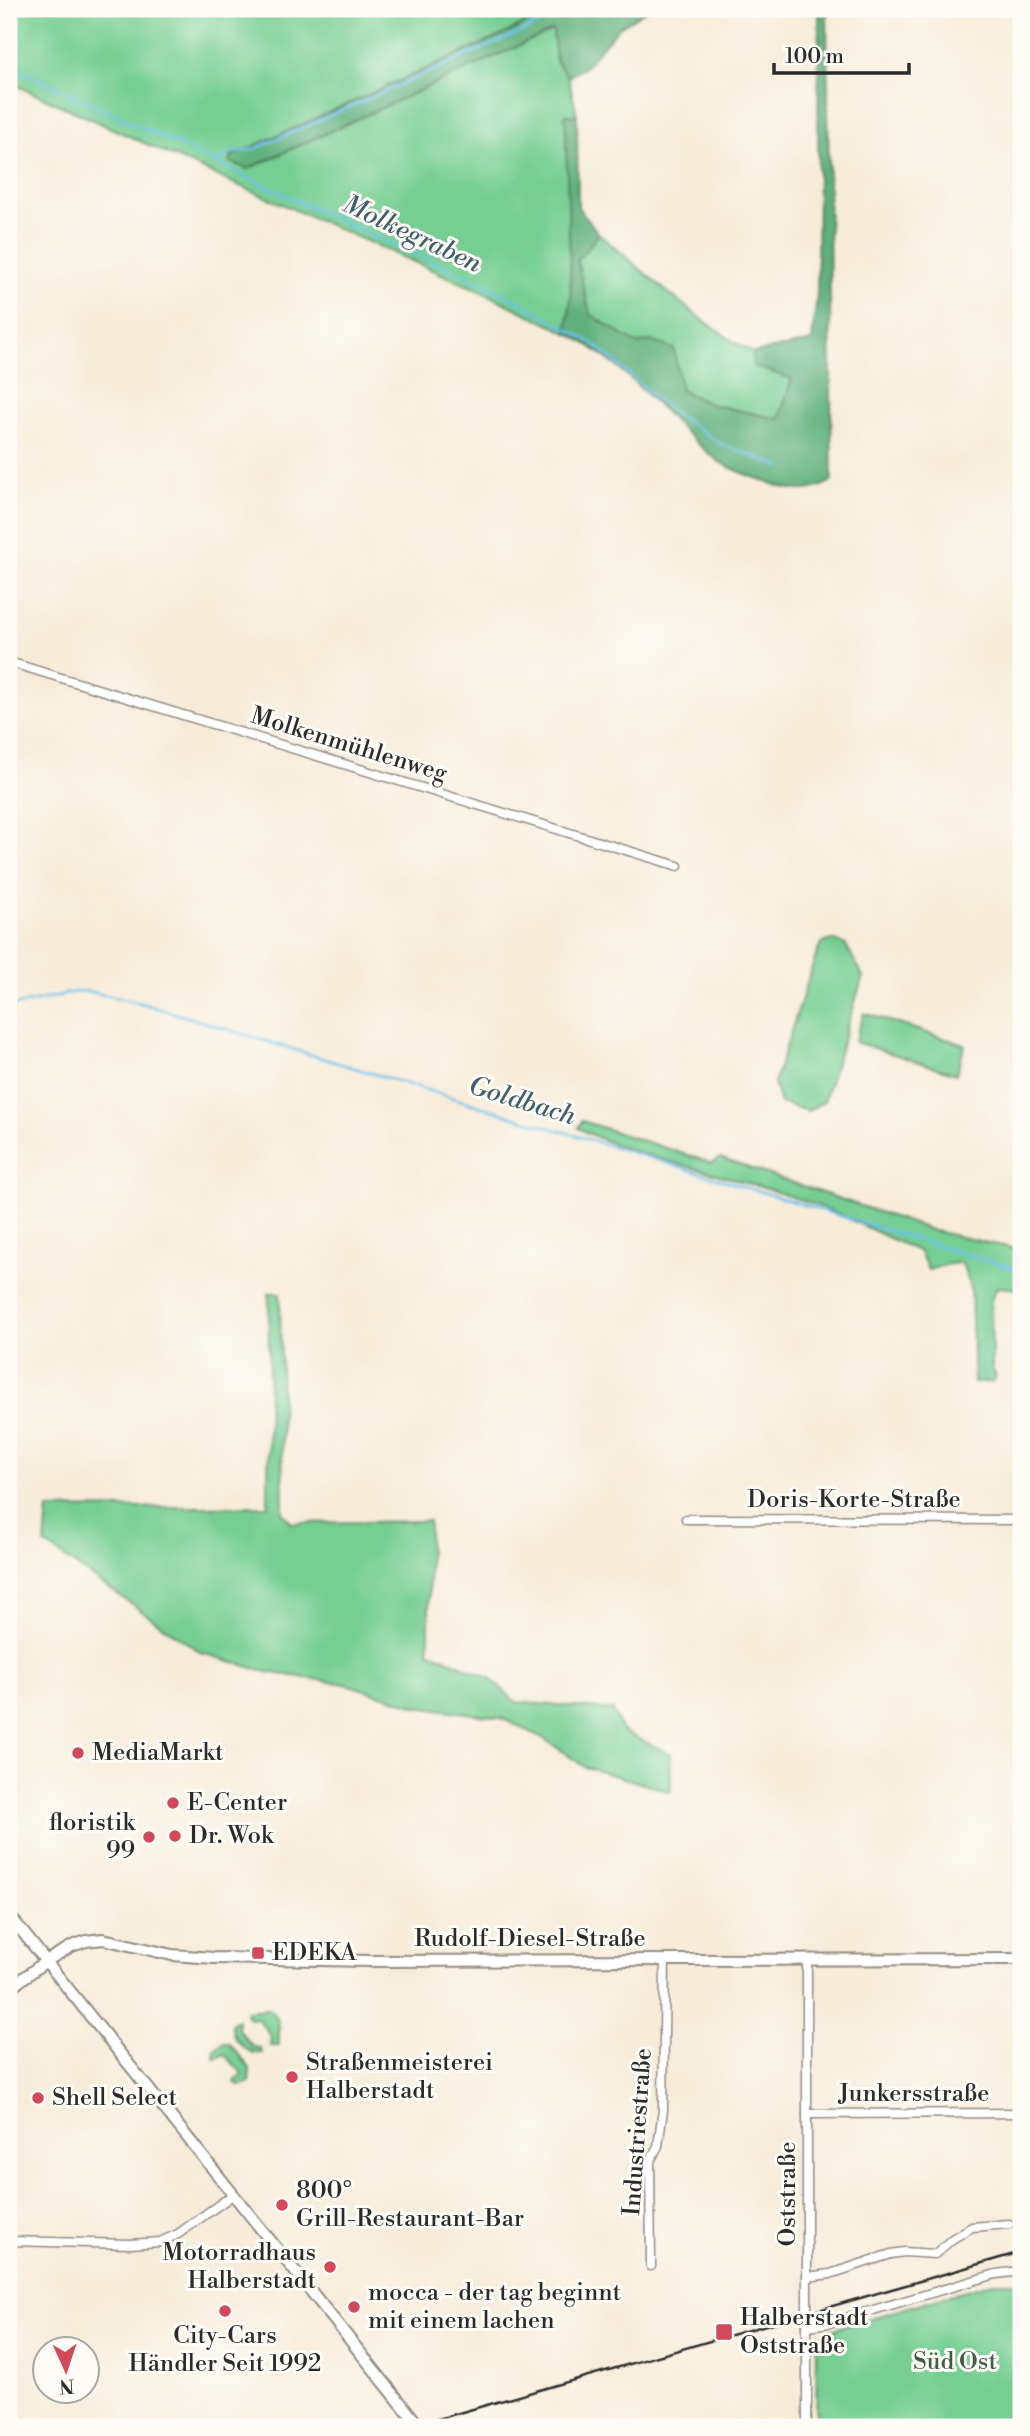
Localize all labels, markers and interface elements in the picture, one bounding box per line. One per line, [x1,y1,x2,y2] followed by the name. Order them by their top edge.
[774,32,909,76] scale bar
[785,44,844,70] text: 100 m
[338,188,487,280] water label: Molkegraben
[247,701,451,789] street label: Molkenmühlenweg
[465,1070,580,1133] water label: Goldbach
[747,1485,961,1515] street label: Doris-Korte-Straße
[92,1738,224,1768] place label: MediaMarkt
[70,1745,86,1761] marker: MediaMarkt
[187,1788,287,1818] place label: E-Center
[165,1795,181,1811] marker: E-Center
[49,1808,136,1866] place label: floristik 99
[189,1821,275,1851] place label: Dr. Wok
[167,1828,183,1844] marker: Dr. Wok
[141,1829,157,1845] marker: floristik 99
[414,1924,646,1954] street label: Rudolf-Diesel-Straße
[272,1938,357,1968] place label: EDEKA
[250,1945,266,1961] marker: EDEKA
[617,2047,659,2217] street label: Industriestraße
[306,2048,493,2106] place label: Straßenmeisterei Halberstadt
[284,2069,300,2085] marker: Straßenmeisterei Halberstadt
[838,2079,989,2109] street label: Junkersstraße
[52,2083,178,2113] place label: Shell Select
[30,2090,46,2106] marker: Shell Select
[773,2141,803,2247] street label: Oststraße
[296,2176,524,2234] place label: 800° Grill-Restaurant-Bar
[274,2197,290,2213] marker: 800° Grill-Restaurant-Bar
[162,2238,316,2296] place label: Motorradhaus Halberstadt
[322,2259,338,2275] marker: Motorradhaus Halberstadt
[368,2278,621,2336] place label: mocca - der tag beginnt mit einem lachen
[346,2299,362,2315] marker: mocca - der tag beginnt mit einem lachen
[217,2303,233,2319] marker: City-Cars Händler Seit 1992
[740,2303,869,2361] place label: Halberstadt Oststraße
[128,2321,322,2379] place label: City-Cars Händler Seit 1992
[714,2322,734,2342] marker: Halberstadt Oststraße
[32,2334,102,2404] north arrow
[913,2347,998,2377] park label: Süd Ost
[59,2374,75,2398] text: N

